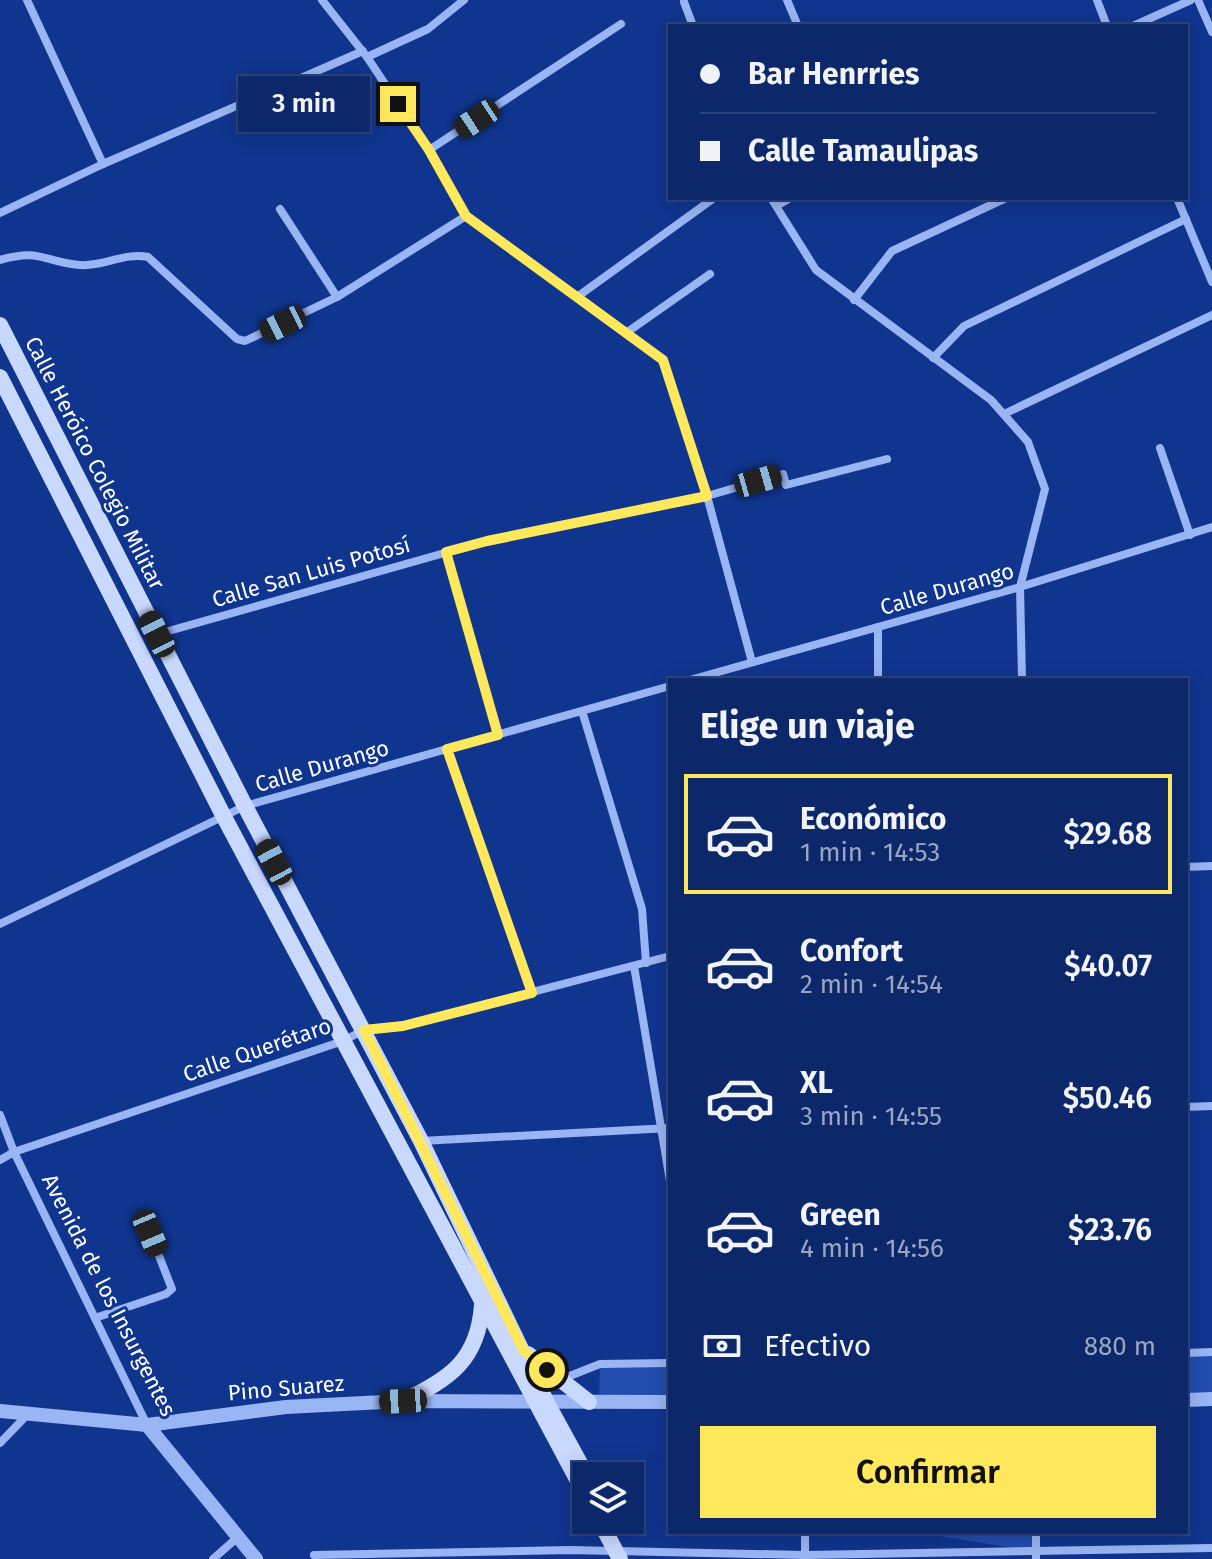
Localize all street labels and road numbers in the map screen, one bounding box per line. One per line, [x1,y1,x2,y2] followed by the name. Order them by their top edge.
[19,332,171,595] street label: Calle Heróico Colegio Militar
[209,531,413,613] street label: Calle San Luis Potosí
[877,557,1017,621] street label: Calle Durango
[252,734,392,798] street label: Calle Durango
[179,1012,335,1088] street label: Calle Querétaro
[36,1169,182,1421] street label: Avenida de los Insurgentes
[227,1369,345,1407] street label: Pino Suarez

